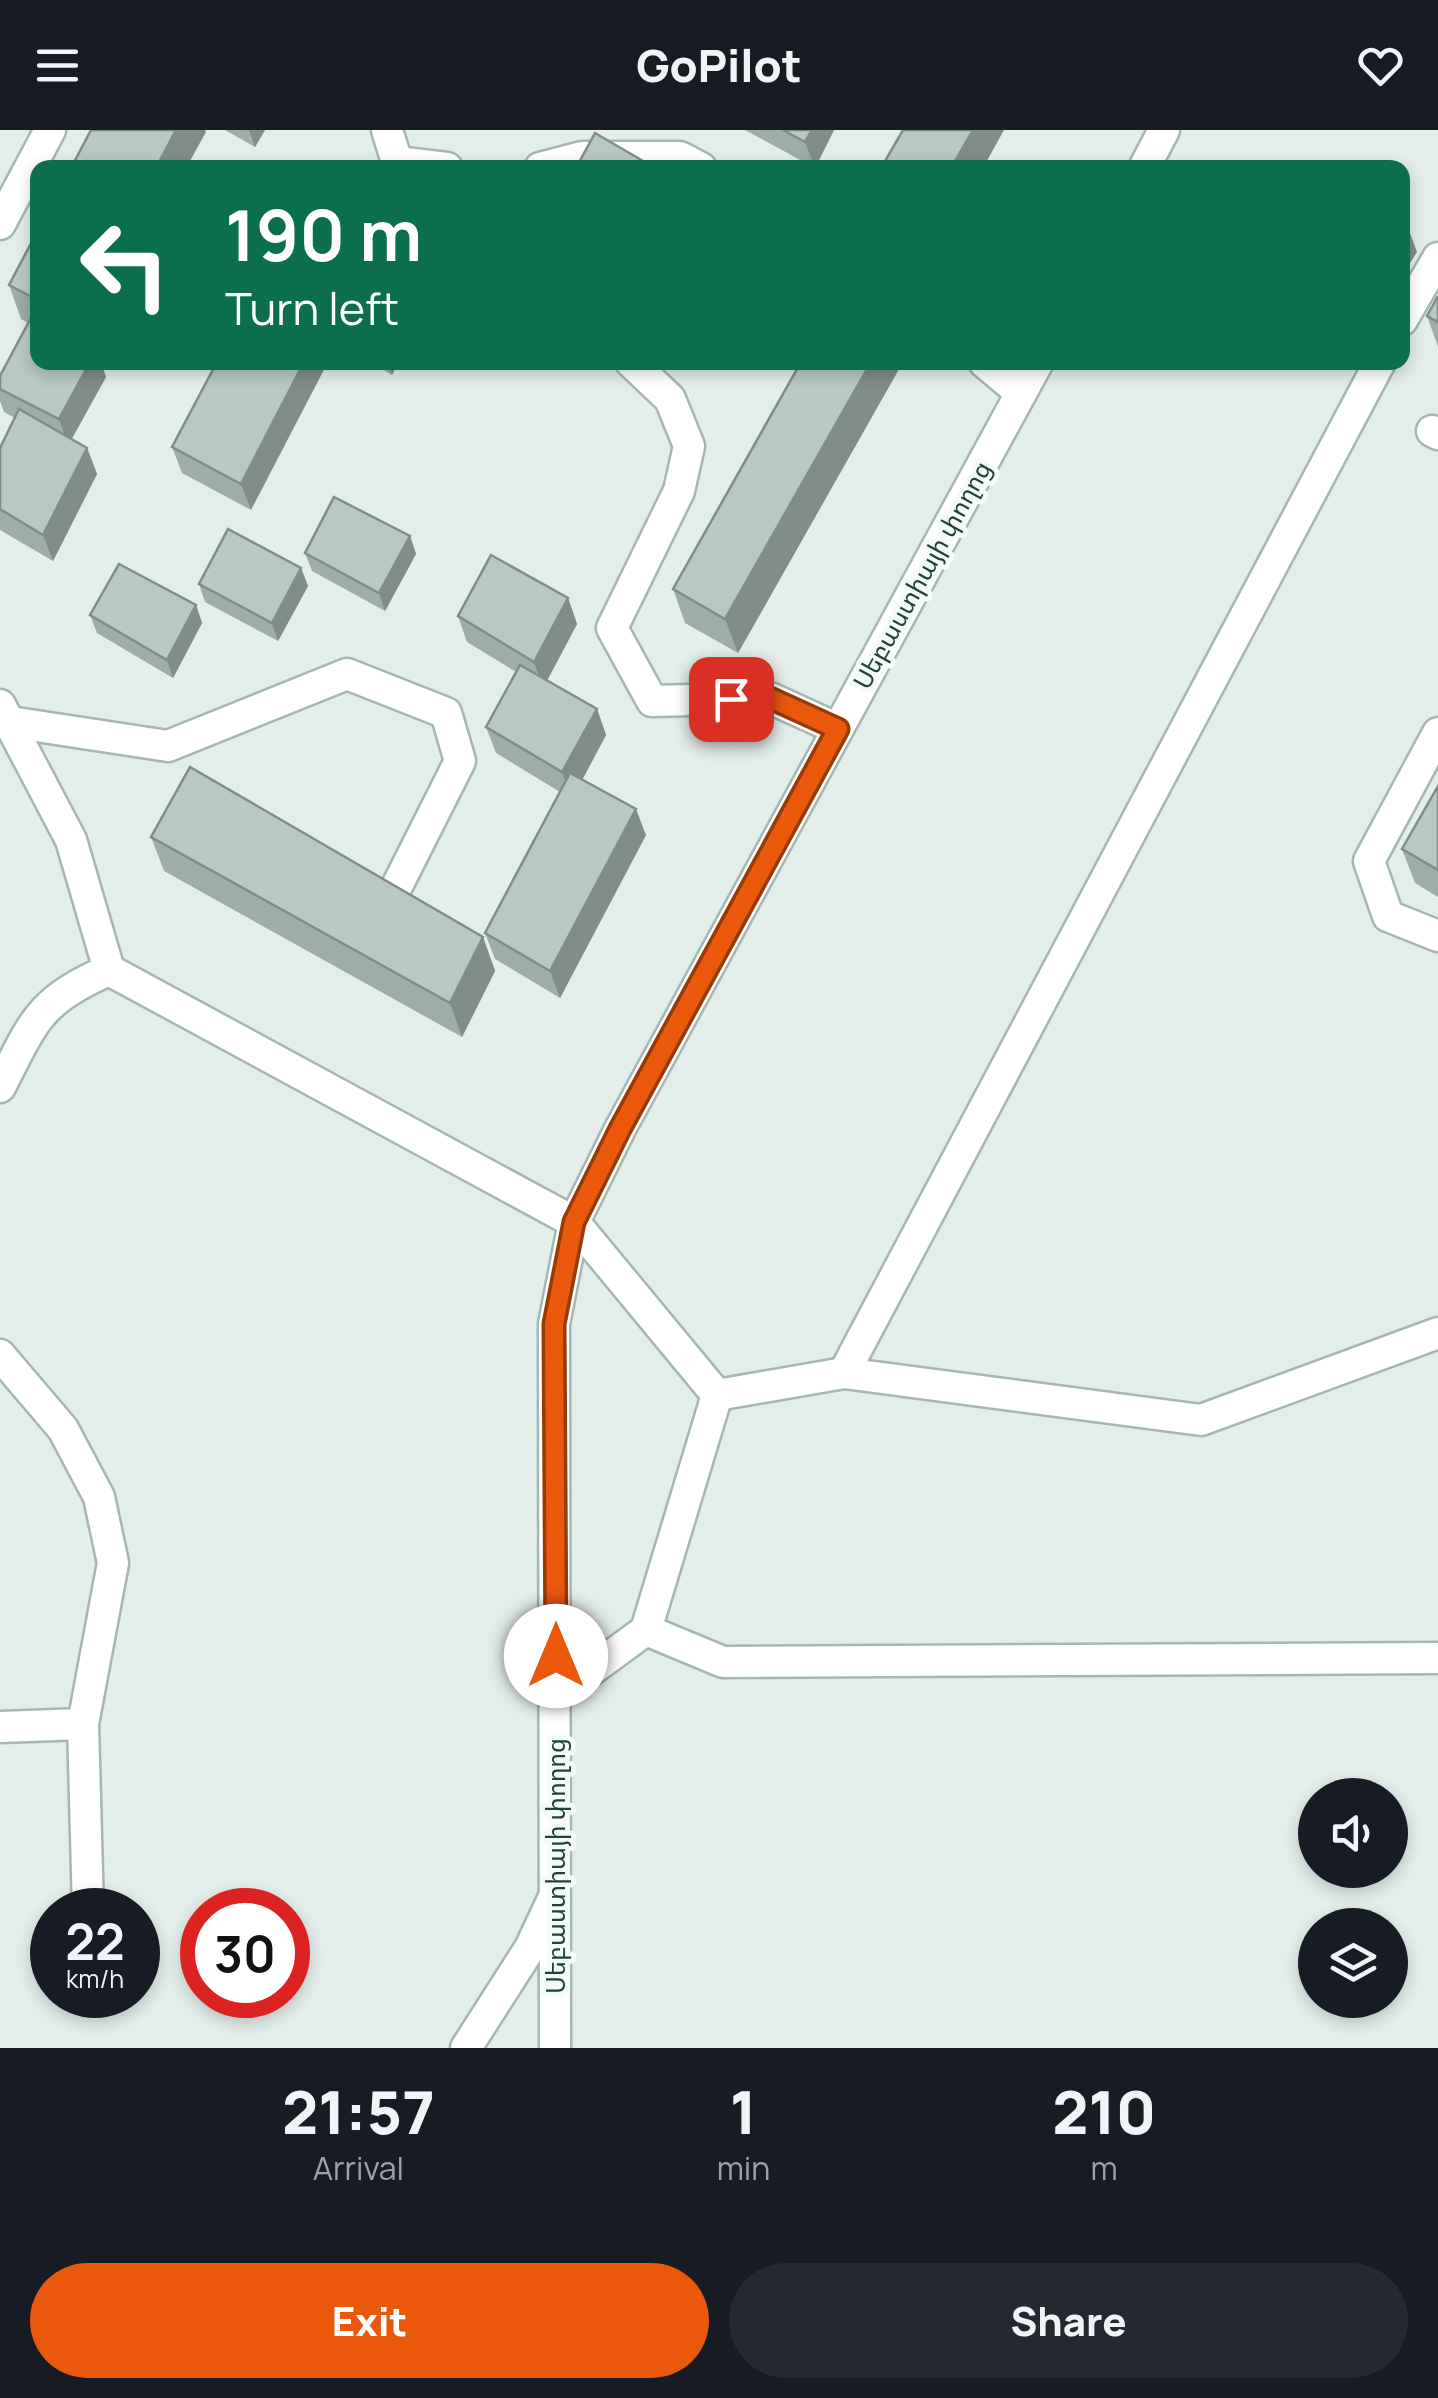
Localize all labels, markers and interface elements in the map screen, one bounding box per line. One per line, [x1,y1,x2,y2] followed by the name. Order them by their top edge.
[636,34,802,96] text: GoPilot
[30,38,85,93] icon: menu
[1353,38,1408,93] icon: heart
[225,186,422,282] text: 190 m
[60,200,190,330] icon: left
[225,277,399,339] text: Turn left
[844,454,999,695] street label: Սեբաստիայի փողոց
[689,657,774,742] pin
[704,672,759,727] icon: arrive
[504,1604,608,1708] position arrow
[538,1738,573,1994] street label: Սեբաստիայի փողոց
[1298,1778,1408,2018] map controls
[1298,1778,1408,1888] button: sound
[180,1888,310,2018] speed limit sign: 30
[65,1907,125,1975] text: 22
[1298,1908,1408,2018] button: layers
[66,1961,124,1996] text: km/h
[282,2070,435,2152] text: 21:57
[730,2070,757,2152] text: 1
[1052,2070,1156,2152] text: 210
[313,2146,404,2190] text: Arrival
[717,2146,770,2190] text: min
[1091,2146,1118,2190] text: m
[30,2263,709,2378] button: Exit
[729,2263,1408,2378] button: Share

